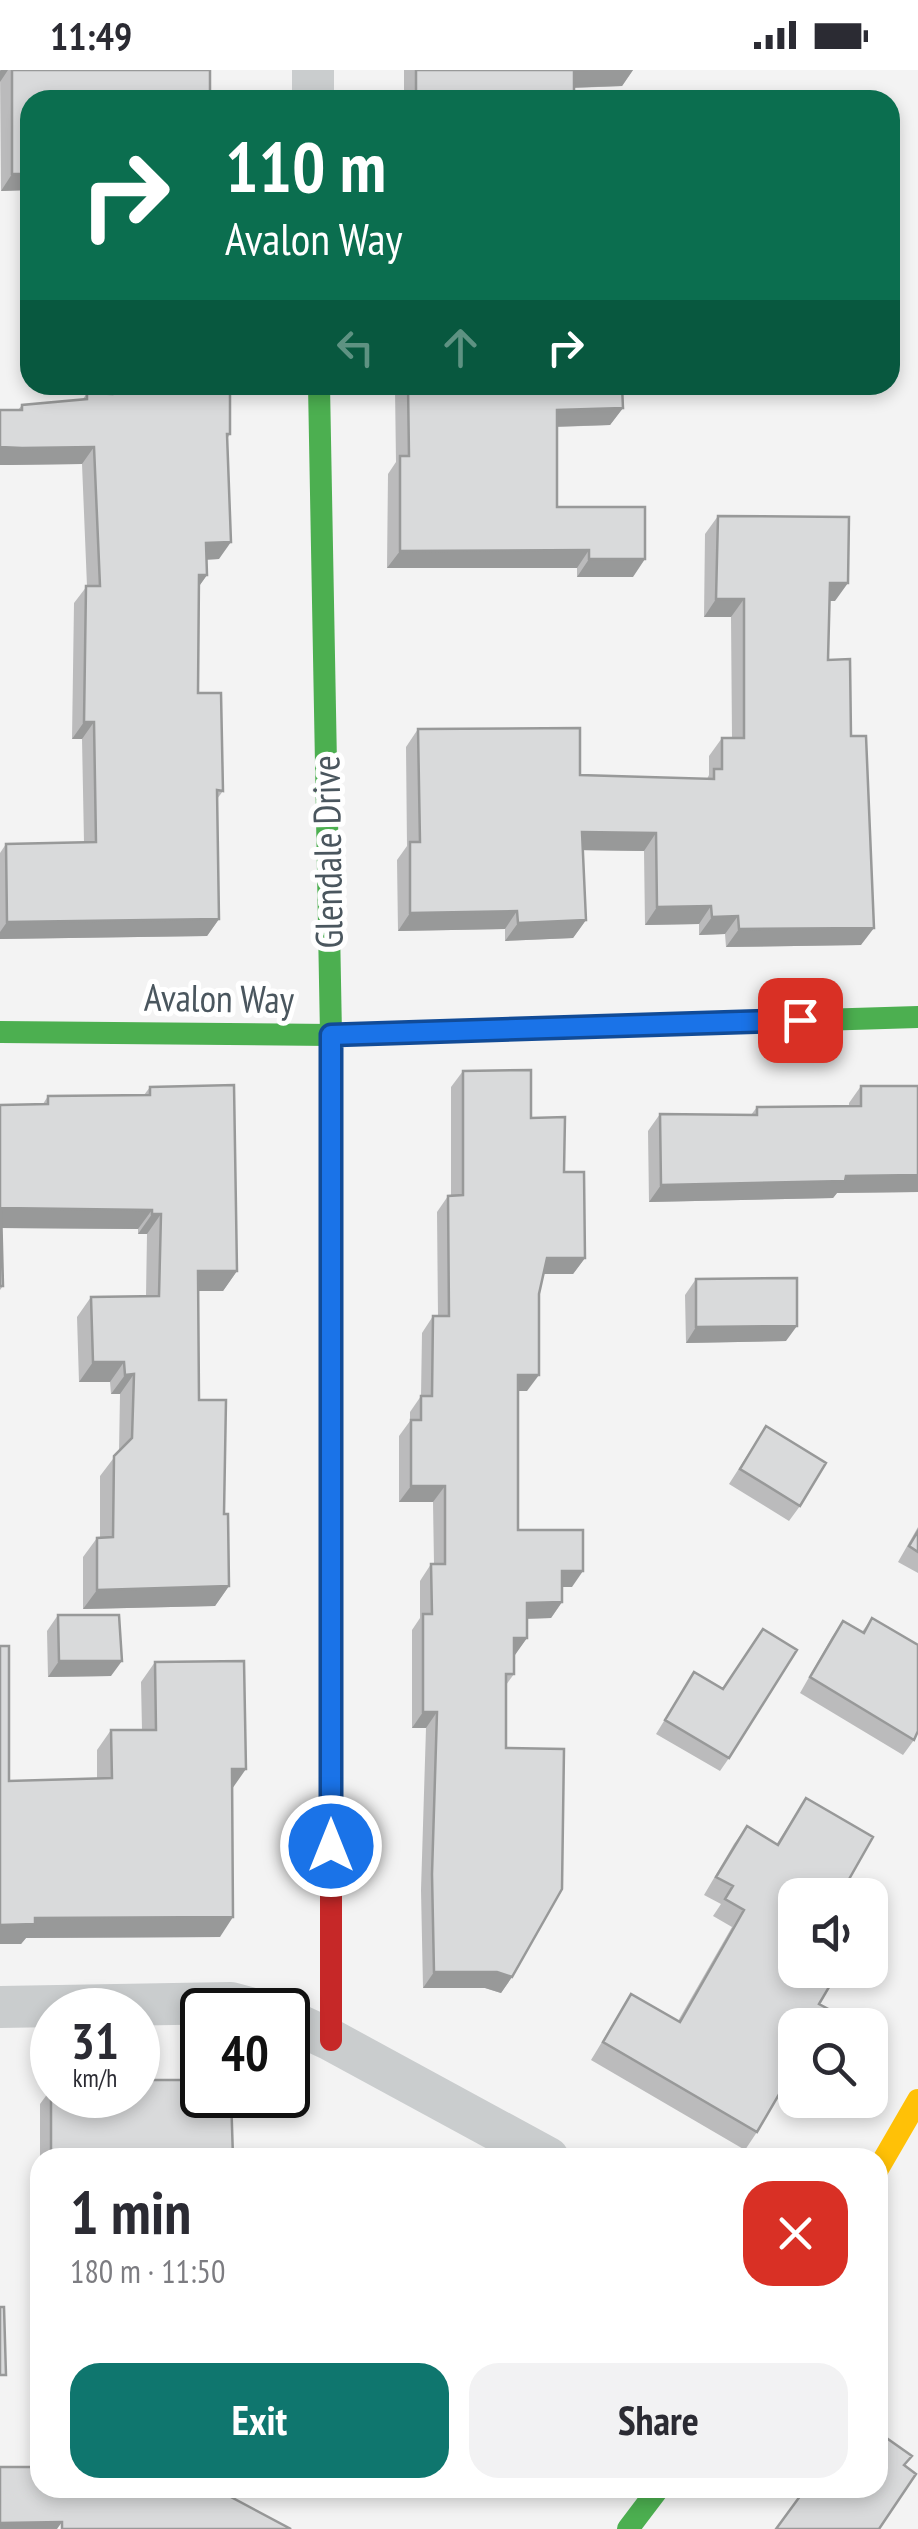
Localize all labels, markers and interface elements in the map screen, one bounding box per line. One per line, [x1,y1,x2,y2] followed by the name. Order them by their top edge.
[50,11,132,60] text: 11:49
[225,121,386,211] text: 110 m
[60,130,190,260] icon: right
[225,209,402,267] text: Avalon Way
[328,320,383,375] icon: left
[433,320,488,375] icon: ahead
[538,320,593,375] icon: right
[300,755,353,949] street label: Glendale Drive
[144,972,295,1023] street label: Avalon Way
[758,978,843,1063] pin
[773,993,828,1048] icon: arrive
[279,1794,383,1898] position arrow
[778,1878,888,2118] map controls
[778,1878,888,1988] button: sound
[180,1988,310,2118] speed limit sign: 40
[71,2008,119,2073] text: 31
[778,2008,888,2118] button: search
[73,2062,117,2094] text: km/h
[70,2173,191,2251] text: 1 min
[743,2181,848,2286] button: close
[70,2250,225,2292] text: 180 m · 11:50
[70,2363,449,2478] button: Exit
[469,2363,848,2478] button: Share

